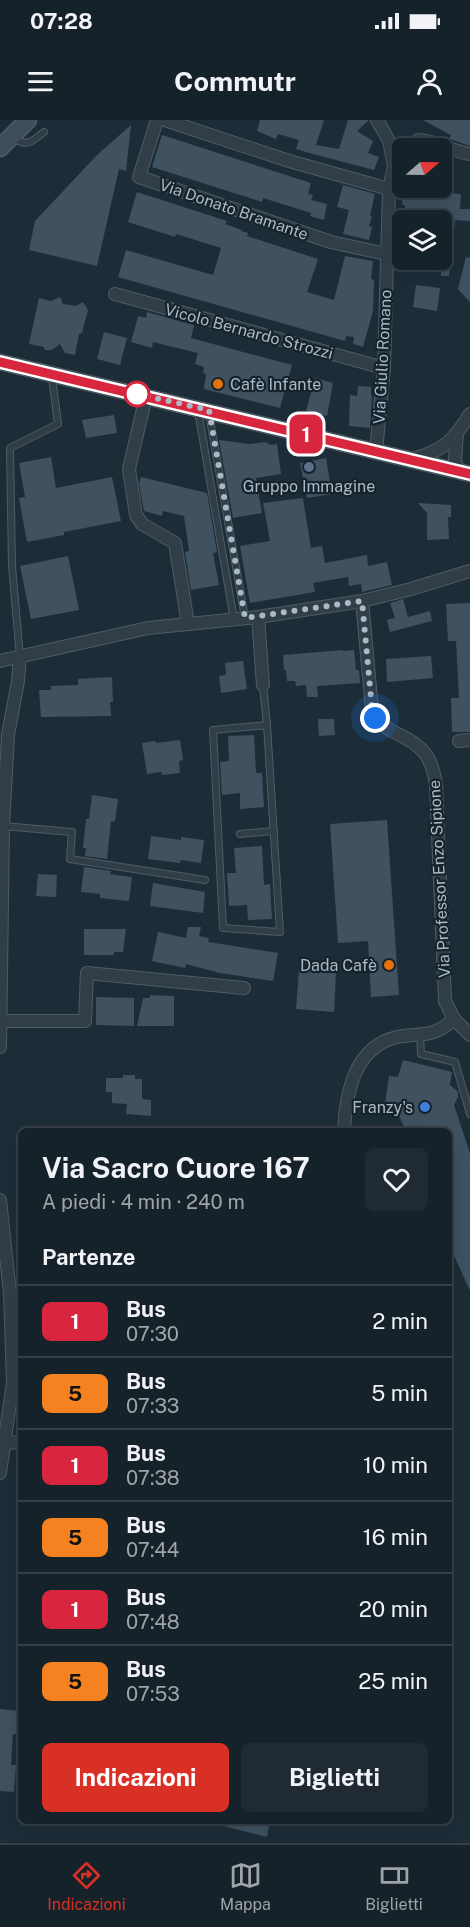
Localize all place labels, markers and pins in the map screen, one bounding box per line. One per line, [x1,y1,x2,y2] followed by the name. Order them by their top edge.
[230,375,321,394] place label: Cafè Infante
[211,377,225,391] marker: Cafè Infante
[124,381,150,407] unlabelled marker
[302,460,316,474] marker: Gruppo Immagine
[243,477,375,496] place label: Gruppo Immagine
[300,956,377,975] place label: Dada Cafè
[382,958,396,972] marker: Dada Cafè
[352,1098,413,1117] place label: Franzy's
[418,1100,432,1114] marker: Franzy's

